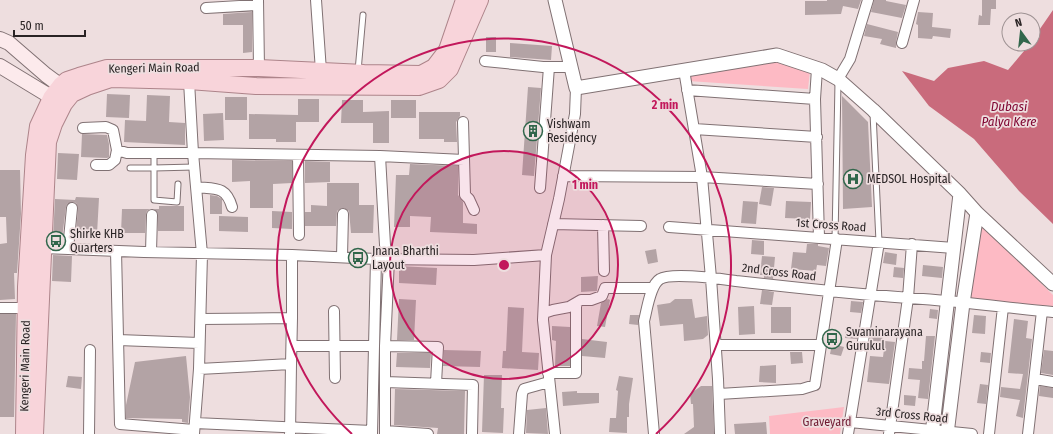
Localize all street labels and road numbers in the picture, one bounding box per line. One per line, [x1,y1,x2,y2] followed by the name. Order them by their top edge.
[108,60,200,76] street label: Kengeri Main Road
[795,216,867,234] street label: 1st Cross Road
[741,260,817,284] street label: 2nd Cross Road
[17,320,33,412] street label: Kengeri Main Road
[875,404,949,426] street label: 3rd Cross Road

